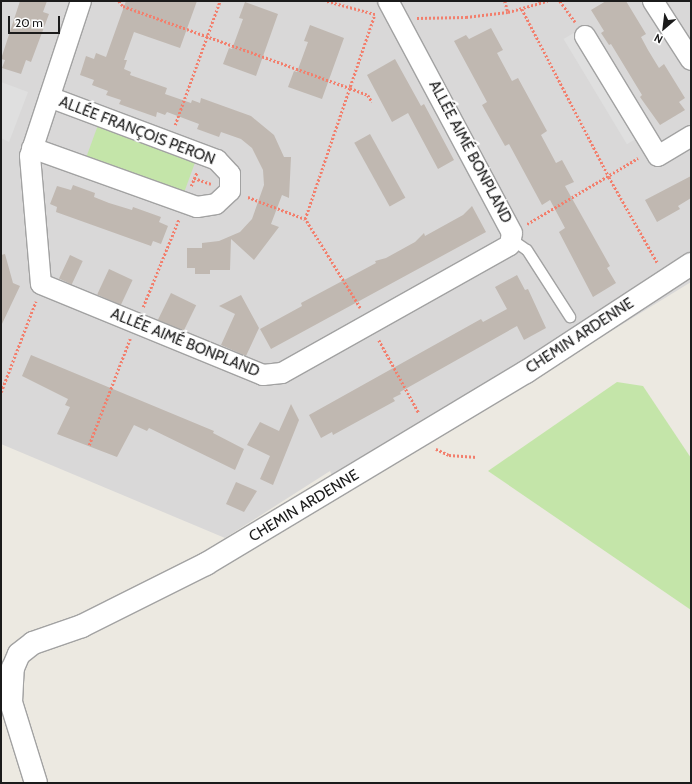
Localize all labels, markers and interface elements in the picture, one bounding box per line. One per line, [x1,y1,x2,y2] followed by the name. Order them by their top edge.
[10,8,62,34] scale bar
[644,8,684,48] north arrow
[15,15,43,30] text: 20 m
[652,31,665,47] text: N
[425,78,515,226] street label: ALLÉE AIMÉ BONPLAND
[57,93,217,169] street label: ALLÉE FRANÇOIS PERON
[523,294,637,378] street label: CHEMIN ARDENNE
[108,305,262,381] street label: ALLÉE AIMÉ BONPLAND
[246,466,362,546] street label: CHEMIN ARDENNE

